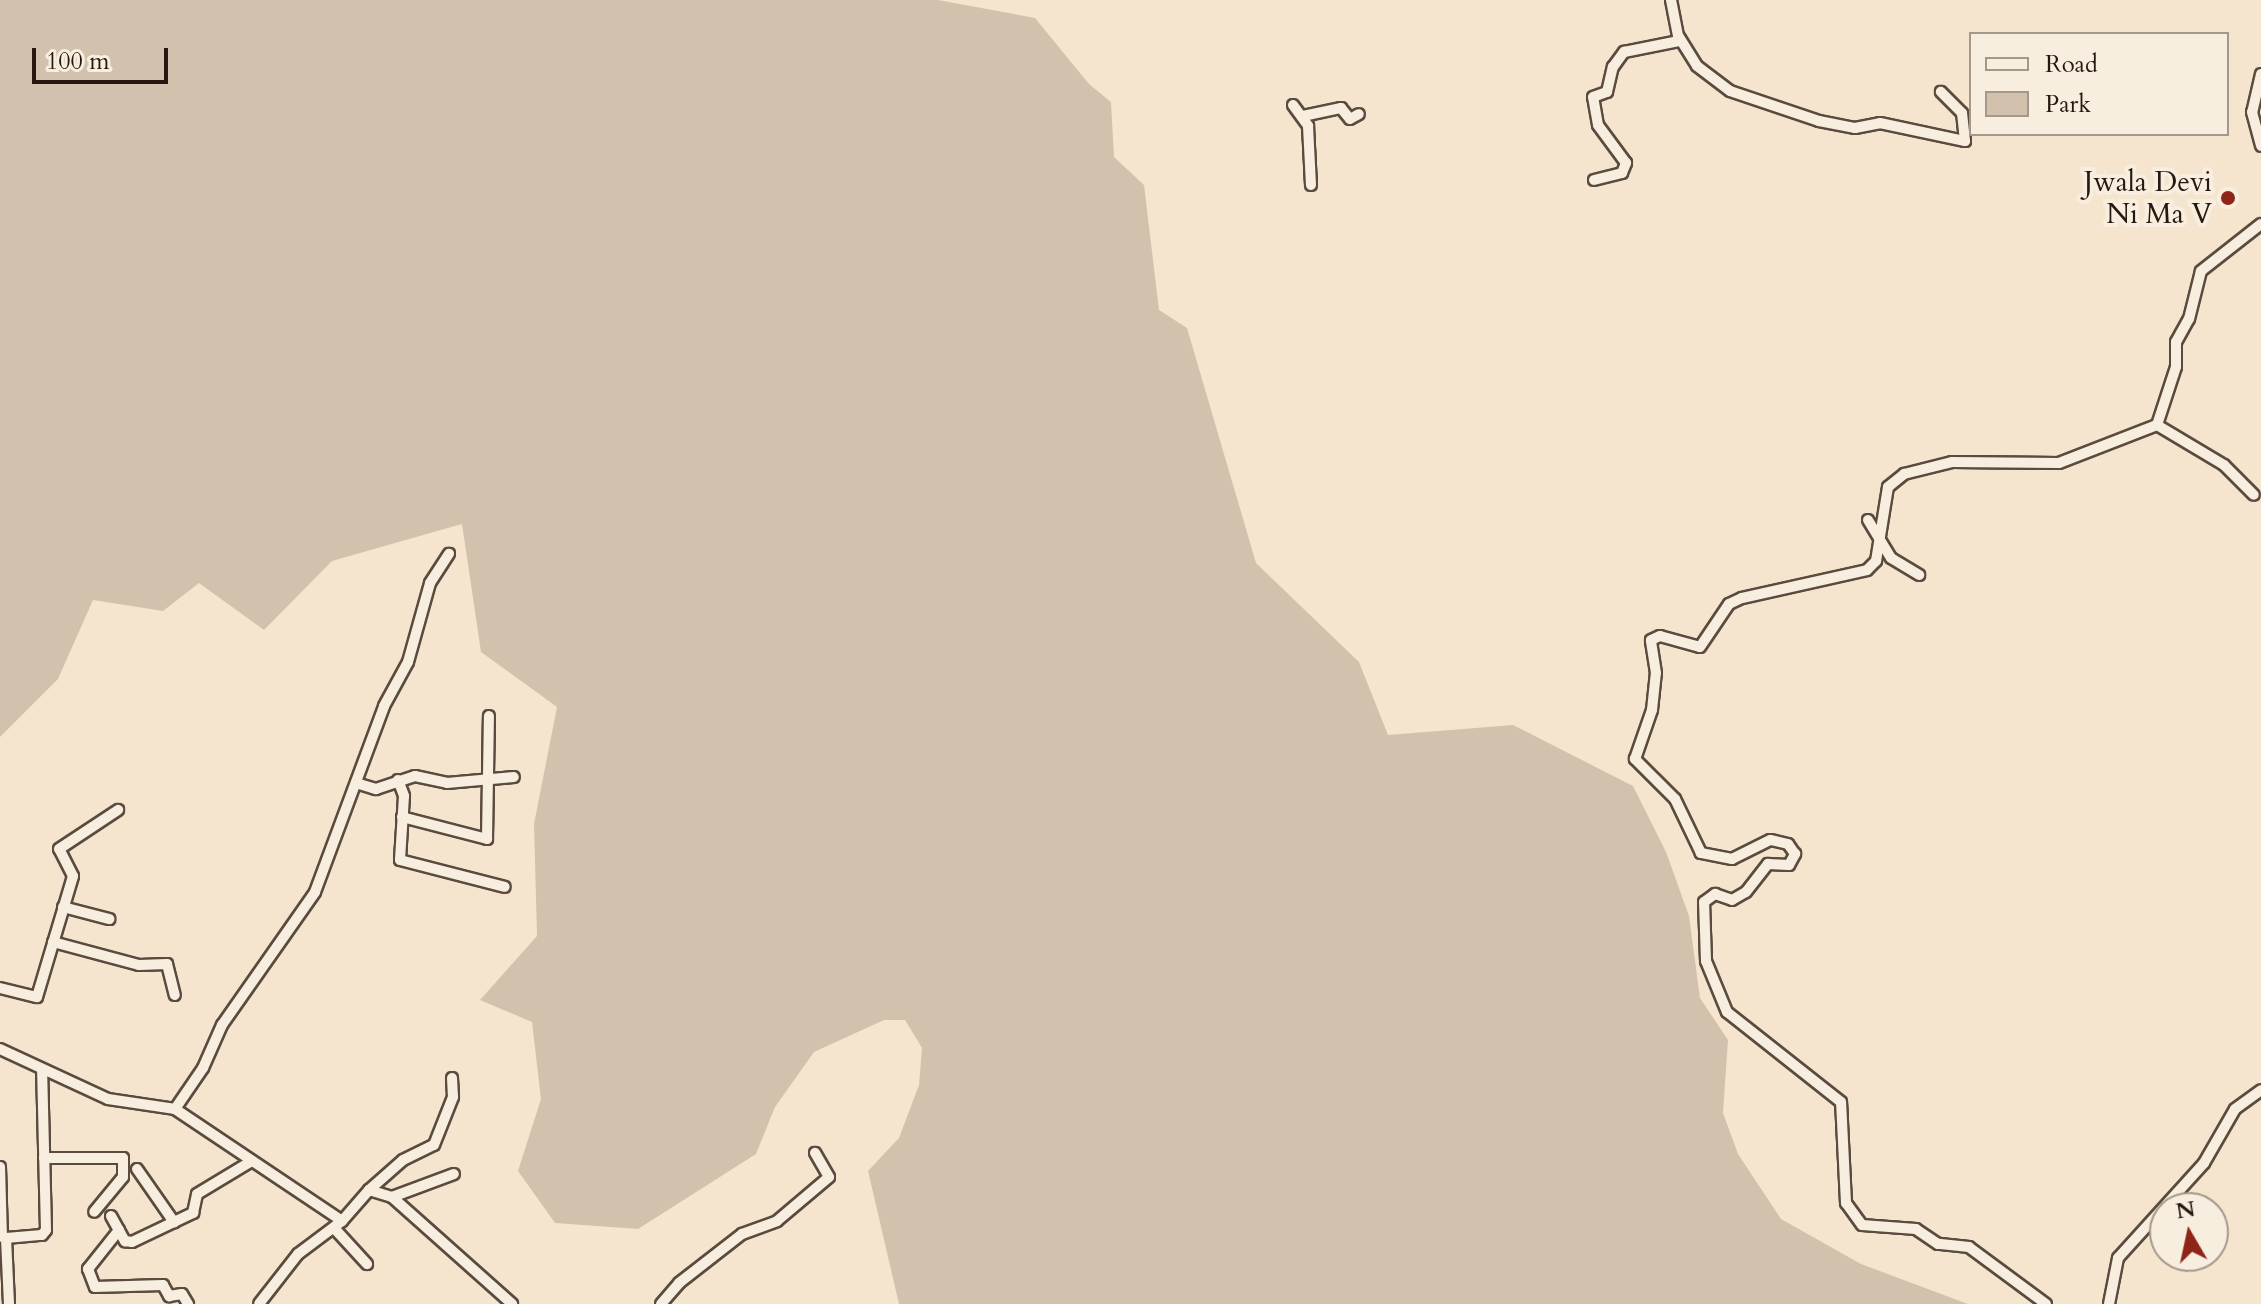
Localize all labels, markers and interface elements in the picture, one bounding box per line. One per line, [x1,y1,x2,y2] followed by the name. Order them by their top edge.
[36,32,172,82] scale bar
[1969,32,2229,136] legend
[46,45,110,78] text: 100 m
[2045,48,2098,81] text: Road
[2045,88,2091,121] text: Park
[2084,165,2212,231] place label: Jwala Devi Ni Ma V
[2219,189,2237,207] marker: Jwala Devi Ni Ma V
[2149,1192,2229,1272] north arrow
[2174,1194,2197,1227] text: N

